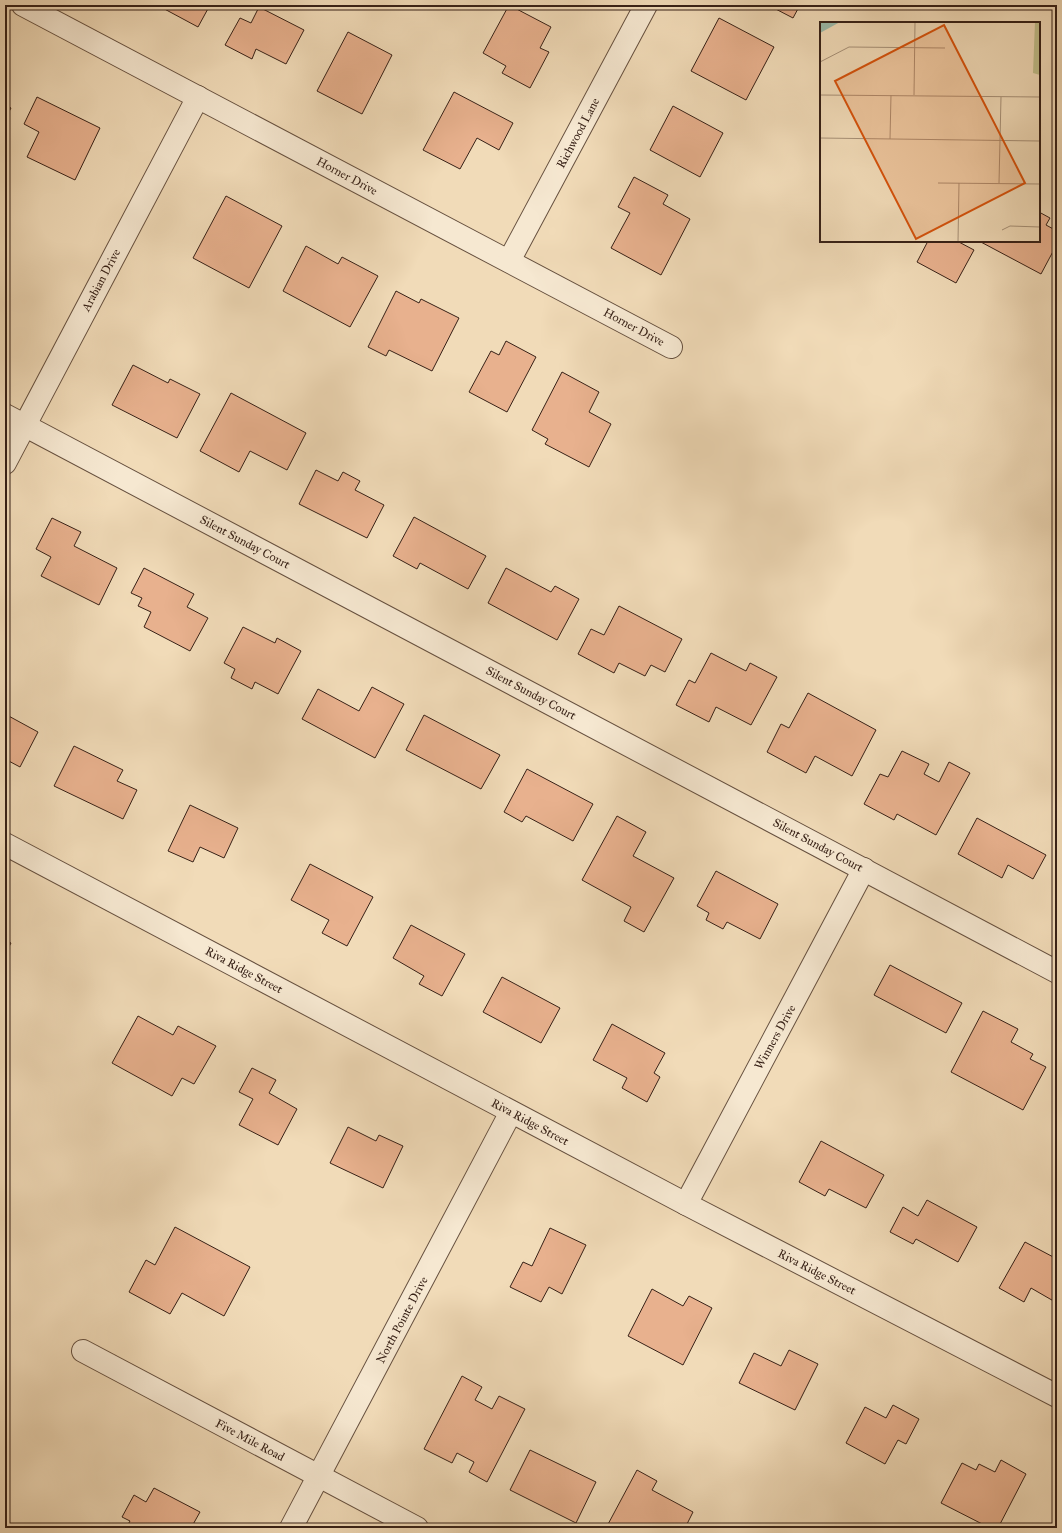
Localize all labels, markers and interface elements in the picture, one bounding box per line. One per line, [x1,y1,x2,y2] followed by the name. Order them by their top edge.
[820,22,1040,242] inset map
[554,96,602,170] street label: Richwood Lane
[314,154,380,198] street label: Horner Drive
[78,246,123,314] street label: Arabian Drive
[601,305,667,349] street label: Horner Drive
[198,512,293,572] street label: Silent Sunday Court
[484,663,579,723] street label: Silent Sunday Court
[771,815,866,875] street label: Silent Sunday Court
[202,944,286,998] street label: Riva Ridge Street
[751,1002,799,1072] street label: Winners Drive
[488,1096,572,1150] street label: Riva Ridge Street
[775,1246,859,1299] street label: Riva Ridge Street
[373,1274,431,1366] street label: North Pointe Drive
[213,1416,287,1464] street label: Five Mile Road

